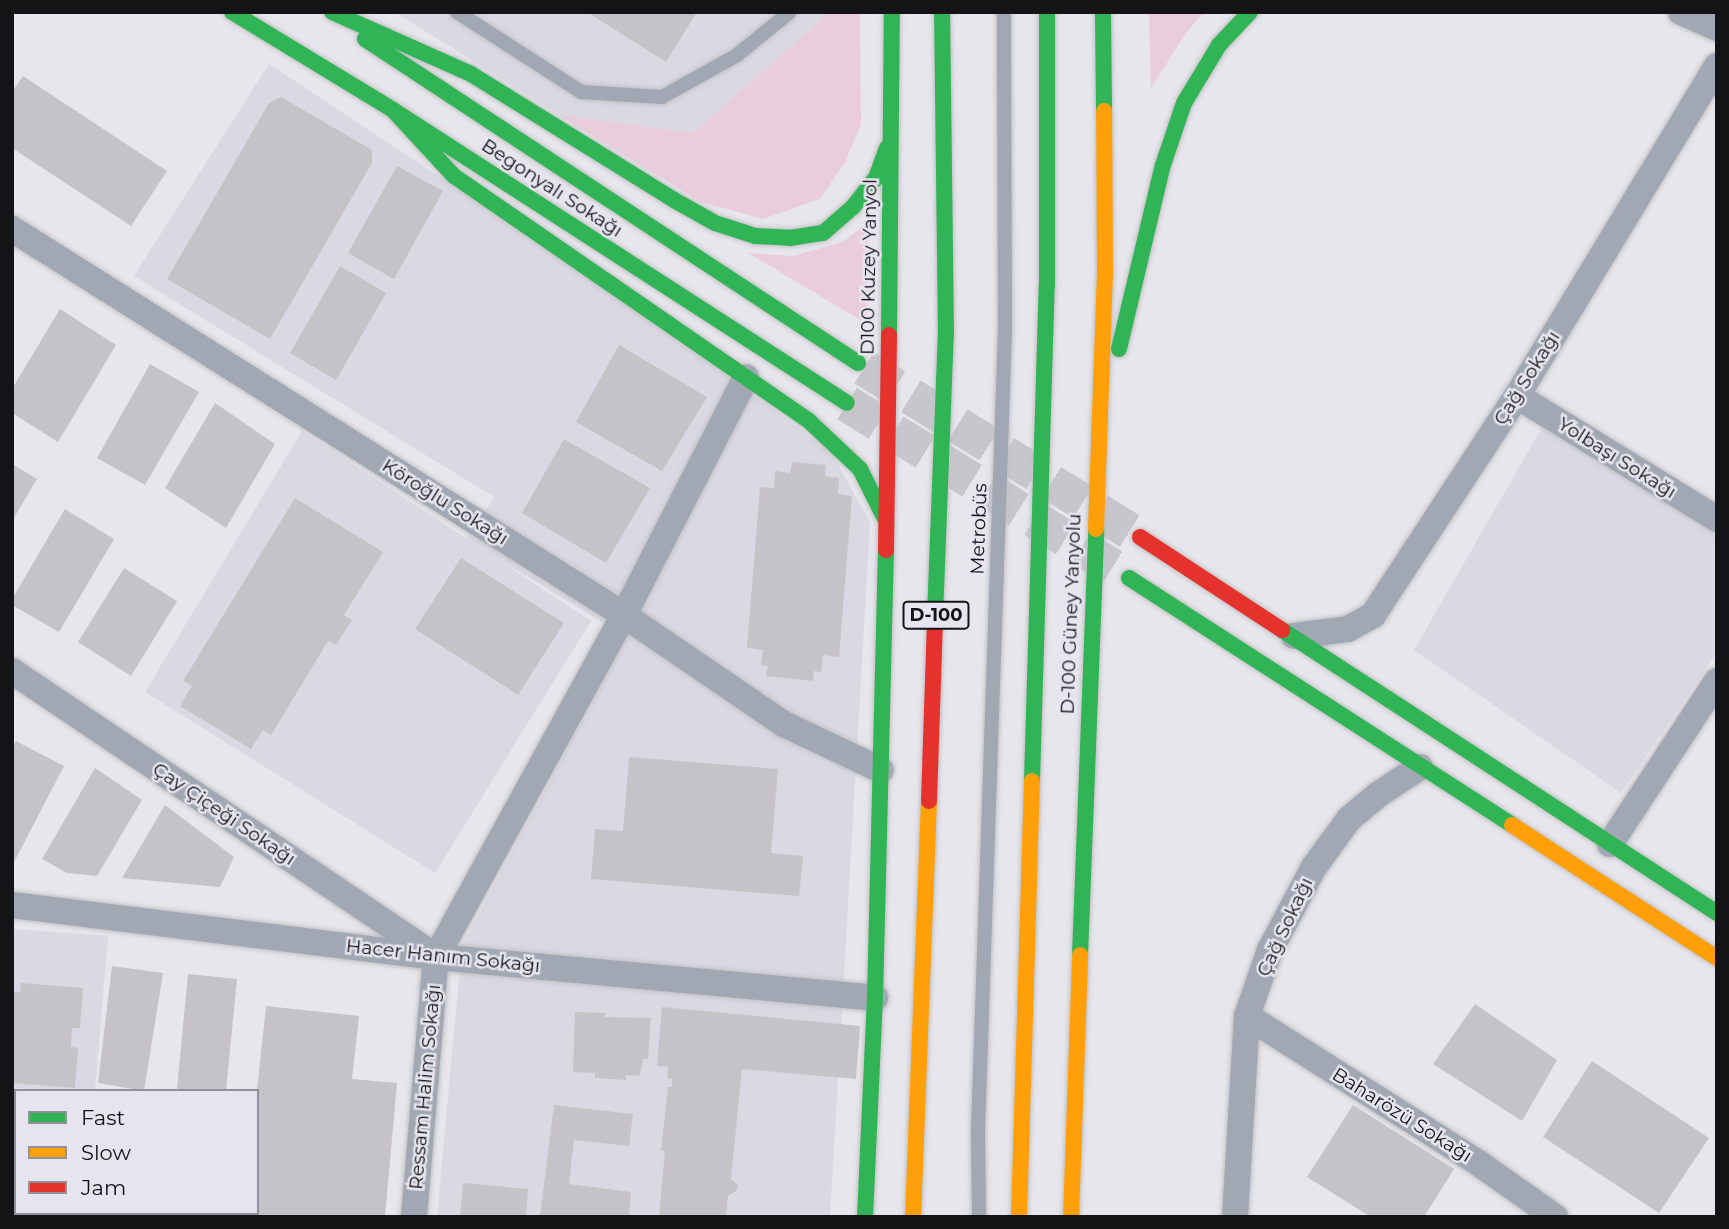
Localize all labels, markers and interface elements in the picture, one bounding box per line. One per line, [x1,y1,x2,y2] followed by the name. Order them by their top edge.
[477,134,627,242] street label: Begonyalı Sokağı
[856,179,882,355] street label: D100 Kuzey Yanyol
[1489,327,1565,429] street label: Çağ Sokağı
[1554,412,1680,504] street label: Yolbaşı Sokağı
[378,454,512,550] street label: Köroğlu Sokağı
[966,483,992,575] street label: Metrobüs
[1056,513,1086,715] street label: D-100 Güney Yanyolu
[901,600,971,630] road number: D-100
[148,758,300,870] street label: Çay Çiçeği Sokağı
[1252,874,1318,980] street label: Çağ Sokağı
[345,934,541,978] street label: Hacer Hanım Sokağı
[405,983,445,1191] street label: Ressam Halim Sokağı
[1328,1063,1476,1167] street label: Baharözü Sokağı
[14,1089,259,1215] legend
[81,1105,125,1130] text: Fast
[81,1140,131,1165] text: Slow
[81,1175,126,1200] text: Jam

